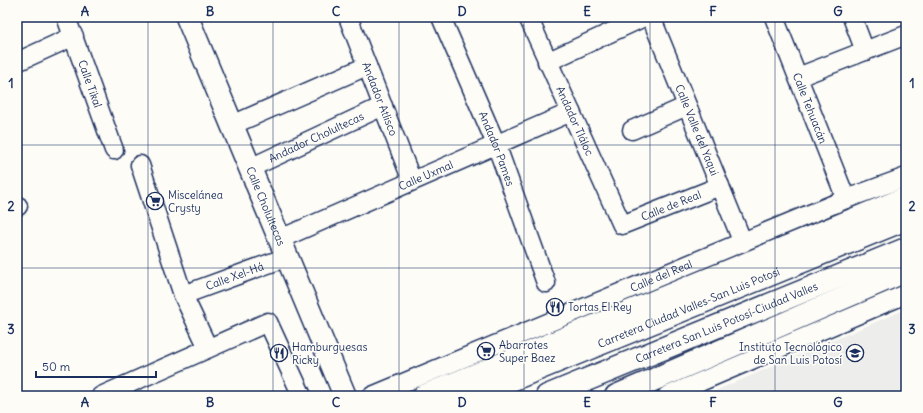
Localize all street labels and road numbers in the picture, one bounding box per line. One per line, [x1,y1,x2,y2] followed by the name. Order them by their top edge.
[75,58,105,109] street label: Calle Tikal
[359,60,401,138] street label: Andador Atlisco
[790,71,830,146] street label: Calle Tehuacán
[672,82,722,178] street label: Calle Valle del Yaqui
[553,84,597,158] street label: Andador Tláloc
[266,109,366,165] street label: Andador Cholultecas
[476,109,518,188] street label: Andador Pames
[396,157,455,193] street label: Calle Uxmal
[243,165,289,248] street label: Calle Cholultecas
[639,187,703,224] street label: Calle de Real
[628,257,694,295] street label: Calle del Real
[204,259,266,293] street label: Calle Xel-Há
[596,264,782,351] street label: Carretera Ciudad Valles-San Luis Potosí
[633,279,820,366] street label: Carretera San Luis Potosí-Ciudad Valles

